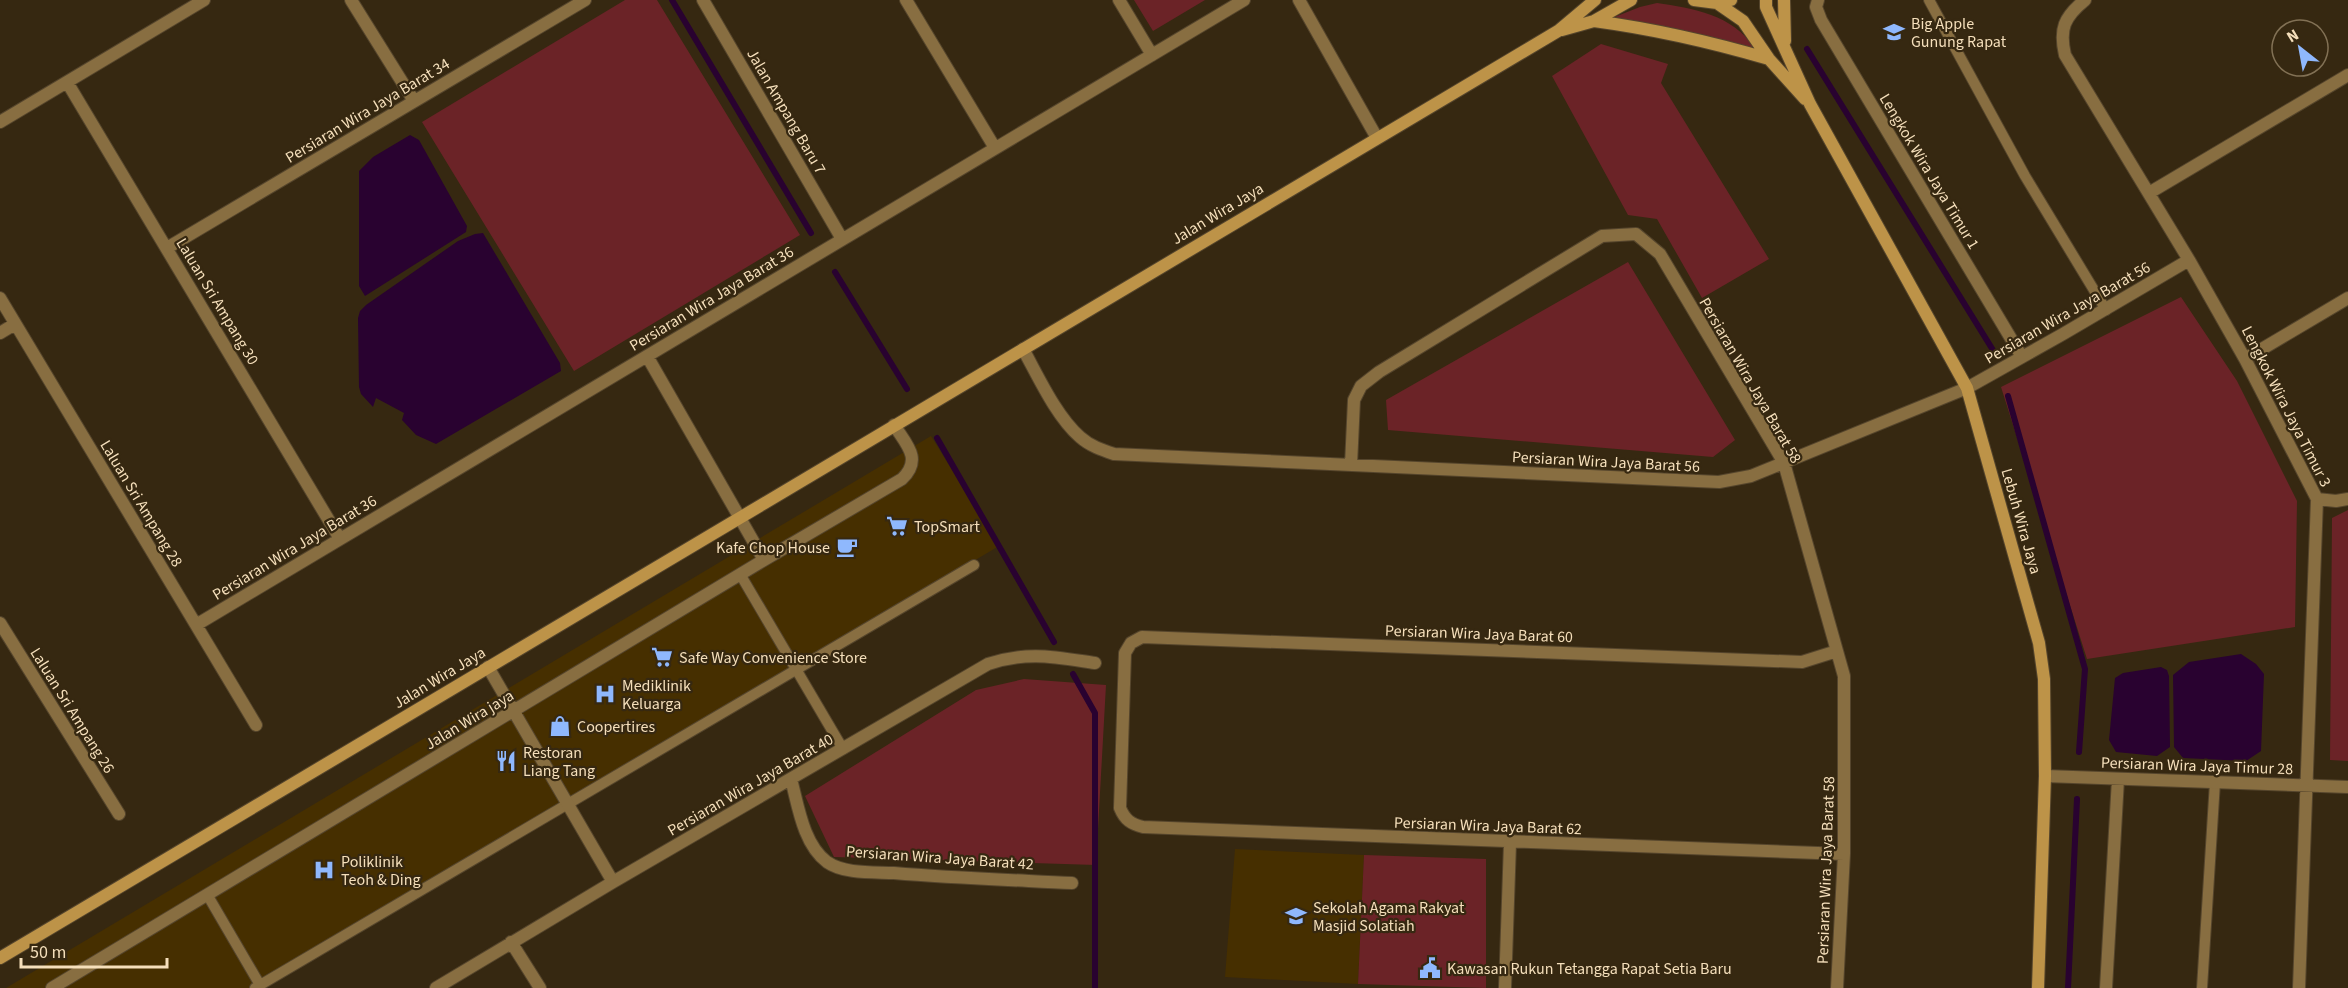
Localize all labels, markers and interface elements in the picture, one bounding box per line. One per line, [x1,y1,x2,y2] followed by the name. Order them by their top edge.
[1911,13,2007,53] place label: Big Apple Gunung Rapat
[2270,18,2330,78] north arrow
[1882,20,1906,44] school or university icon: Big Apple Gunung Rapat
[2283,24,2303,48] text: N
[741,45,831,178] street label: Jalan Ampang Baru 7
[281,53,454,169] street label: Persiaran Wira Jaya Barat 34
[1874,90,1984,254] street label: Lengkok Wira Jaya Timur 1
[1167,178,1268,250] street label: Jalan Wira Jaya
[171,234,264,369] street label: Laluan Sri Ampang 30
[625,241,798,357] street label: Persiaran Wira Jaya Barat 36
[1981,256,2154,369] street label: Persiaran Wira Jaya Barat 56
[1694,294,1807,467] street label: Persiaran Wira Jaya Barat 58
[2236,322,2336,491] street label: Lengkok Wira Jaya Timur 3
[95,436,188,571] street label: Laluan Sri Ampang 28
[1511,446,1700,478] street label: Persiaran Wira Jaya Barat 56
[1995,466,2047,577] street label: Lebuh Wira Jaya
[208,490,381,606] street label: Persiaran Wira Jaya Barat 36
[885,514,909,538] supermarket icon: TopSmart
[914,516,980,538] place label: TopSmart
[835,535,859,559] cafe icon: Kafe Chop House
[716,537,830,559] place label: Kafe Chop House
[1385,620,1573,648] street label: Persiaran Wira Jaya Barat 60
[389,642,490,714] street label: Jalan Wira Jaya
[25,643,120,778] street label: Laluan Sri Ampang 26
[650,645,674,669] supermarket icon: Safe Way Convenience Store
[679,647,867,669] place label: Safe Way Convenience Store
[622,675,691,715] place label: Mediklinik Keluarga
[593,682,617,706] hospital icon: Mediklinik Keluarga
[421,685,518,755] street label: Jalan Wira jaya
[548,714,572,738] shop icon: Coopertires
[577,716,656,738] place label: Coopertires
[664,728,837,841] street label: Persiaran Wira Jaya Barat 40
[523,742,595,782] place label: Restoran Liang Tang
[494,749,518,773] restaurant icon: Restoran Liang Tang
[2101,752,2293,780] street label: Persiaran Wira Jaya Timur 28
[1812,776,1840,964] street label: Persiaran Wira Jaya Barat 58
[1394,812,1582,840] street label: Persiaran Wira Jaya Barat 62
[845,840,1035,876] street label: Persiaran Wira Jaya Barat 42
[341,851,421,891] place label: Poliklinik Teoh & Ding
[312,858,336,882] hospital icon: Poliklinik Teoh & Ding
[1313,897,1465,937] place label: Sekolah Agama Rakyat Masjid Solatiah
[1284,904,1308,928] school or university icon: Sekolah Agama Rakyat Masjid Solatiah
[21,931,166,969] scale bar
[30,940,66,965] text: 50 m
[1418,956,1442,980] public building icon: Kawasan Rukun Tetangga Rapat Setia Baru
[1447,958,1732,980] place label: Kawasan Rukun Tetangga Rapat Setia Baru

